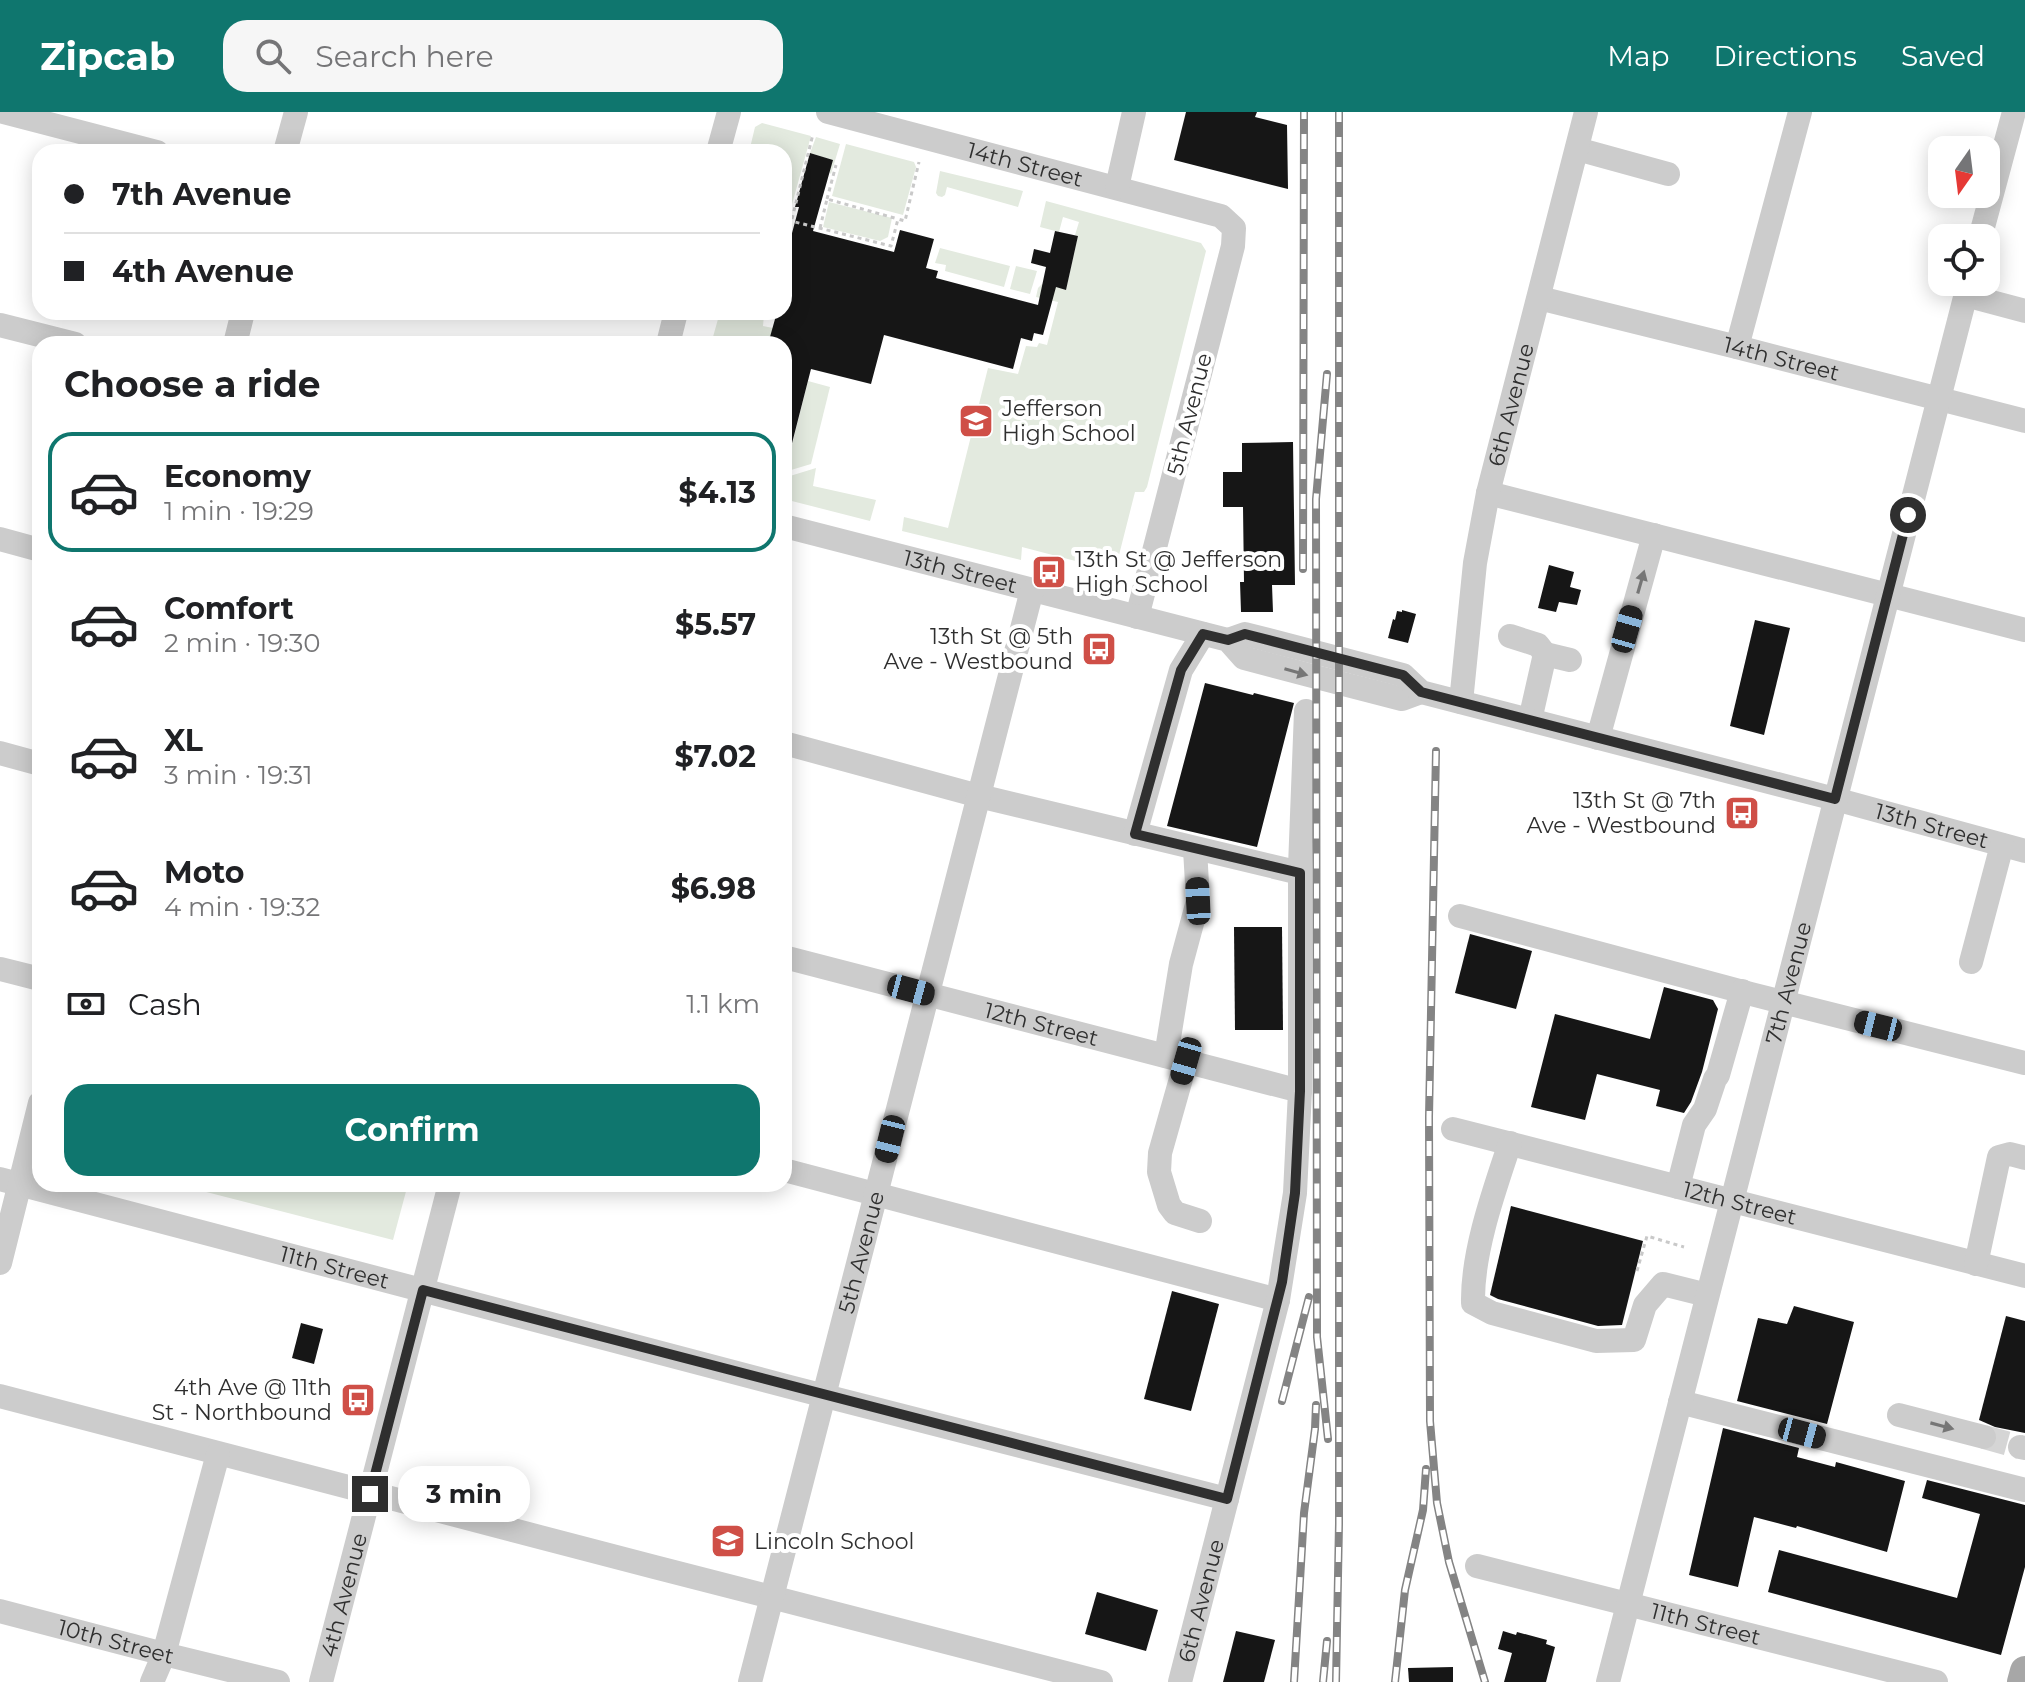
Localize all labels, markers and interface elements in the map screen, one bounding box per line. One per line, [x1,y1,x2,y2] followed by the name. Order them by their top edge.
[223,20,783,92] search box
[40,33,175,80] text: Zipcab
[251,34,295,78] icon: search
[315,38,494,75] text: Search here
[1607,39,1669,73] text: Map
[1713,39,1857,73] text: Directions
[1901,39,1985,73] text: Saved
[964,136,1086,193] street label: 14th Street
[1928,136,2000,208] north arrow
[1928,136,2000,296] map controls
[112,176,292,213] text: 7th Avenue
[1928,224,2000,296] button: locate
[112,253,294,290] text: 4th Avenue
[1721,331,1842,387] street label: 14th Street
[1482,340,1540,469] street label: 6th Avenue
[1161,350,1218,478] street label: 5th Avenue
[64,362,321,406] text: Choose a ride
[1001,395,1136,447] place label: Jefferson High School
[957,402,995,440] school or university icon: Jefferson High School
[68,456,140,528] icon: car
[164,458,311,495] text: Economy
[678,474,756,511] text: $4.13
[164,495,314,527] text: 1 min · 19:29
[1890,497,1926,533] route start
[900,544,1020,599] street label: 13th Street
[1075,546,1282,598] place label: 13th St @ Jefferson High School
[1030,553,1068,591] bus stop icon: 13th St @ Jefferson High School
[1635,569,1648,593] one-way arrow
[68,588,140,660] icon: car
[164,590,294,627] text: Comfort
[1609,603,1645,655] car
[675,606,756,643] text: $5.57
[884,623,1073,675] place label: 13th St @ 5th Ave - Westbound
[164,627,321,659] text: 2 min · 19:30
[1080,630,1118,668] bus stop icon: 13th St @ 5th Ave - Westbound
[1285,666,1309,679] one-way arrow
[68,720,140,792] icon: car
[164,722,203,759] text: XL
[675,738,756,775] text: $7.02
[164,759,313,791] text: 3 min · 19:31
[1527,787,1716,839] place label: 13th St @ 7th Ave - Westbound
[1723,794,1761,832] bus stop icon: 13th St @ 7th Ave - Westbound
[1872,798,1991,854] street label: 13th Street
[68,852,140,924] icon: car
[164,854,245,891] text: Moto
[671,870,756,907] text: $6.98
[1185,876,1211,926] car
[164,891,320,923] text: 4 min · 19:32
[1760,919,1817,1047] street label: 7th Avenue
[885,972,937,1008] car
[64,982,108,1026] icon: cash
[128,986,202,1023] text: Cash
[686,988,760,1020] text: 1.1 km
[982,997,1101,1052] street label: 12th Street
[1852,1009,1904,1043] car
[1168,1035,1204,1087] car
[64,1084,760,1176] button: Confirm
[873,1113,907,1165] car
[1680,1176,1799,1231] street label: 12th Street
[833,1188,890,1316] street label: 5th Avenue
[277,1240,392,1295] street label: 11th Street
[152,1374,332,1426] place label: 4th Ave @ 11th St - Northbound
[339,1381,377,1419] bus stop icon: 4th Ave @ 11th St - Northbound
[1776,1415,1828,1451] car
[1929,1421,1954,1433] one-way arrow
[398,1466,530,1522] callout: 3 min
[352,1476,388,1512] route end
[426,1478,502,1510] text: 3 min
[709,1522,747,1560] school or university icon: Lincoln School
[754,1528,914,1555] place label: Lincoln School
[315,1530,373,1660] street label: 4th Avenue
[1173,1536,1230,1665] street label: 6th Avenue
[1648,1597,1763,1651] street label: 11th Street
[55,1614,177,1670] street label: 10th Street

